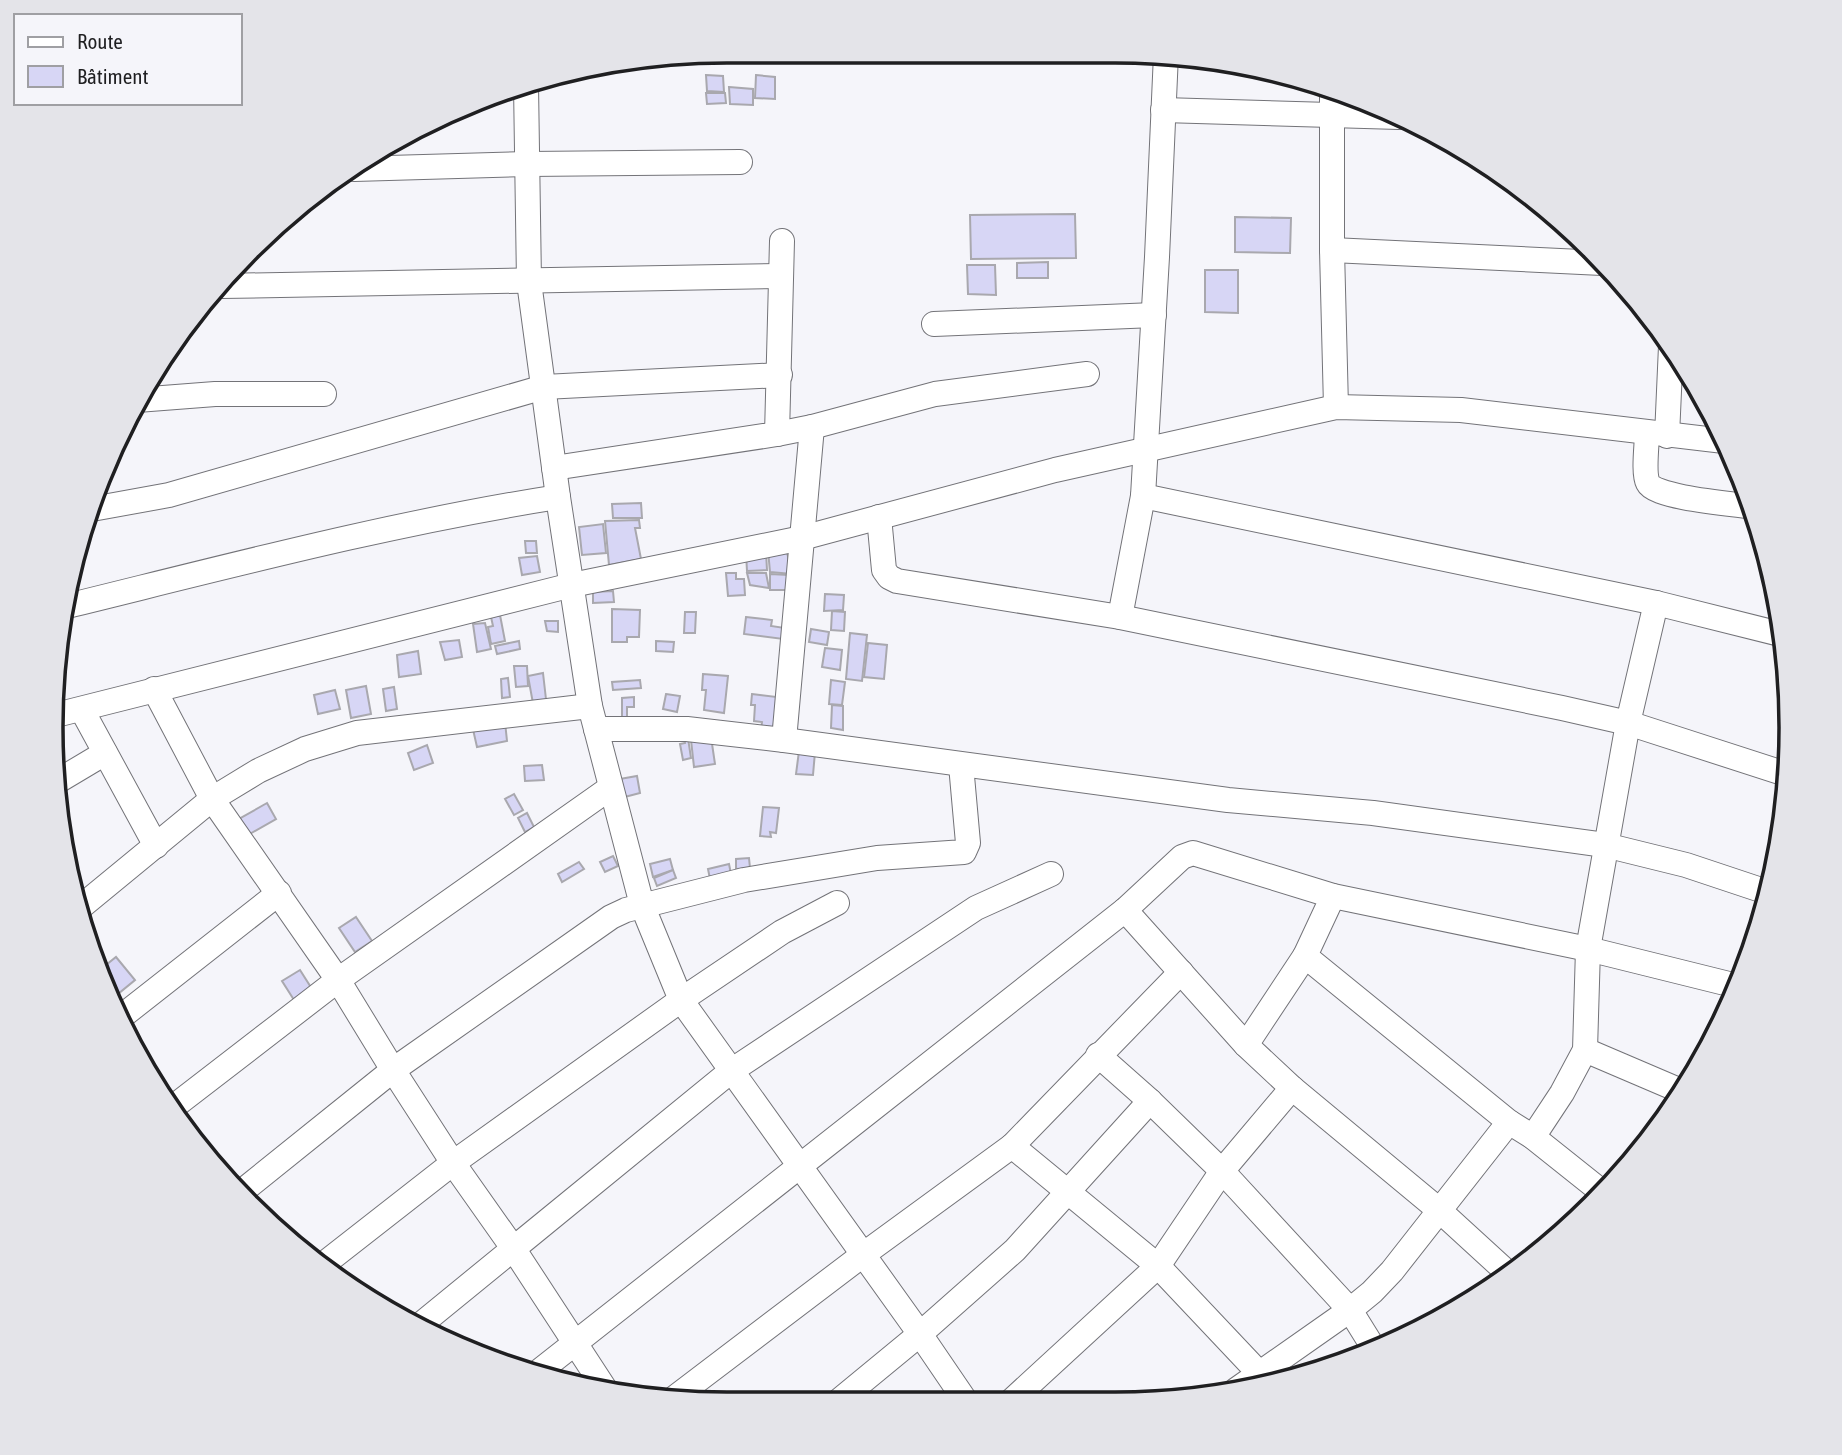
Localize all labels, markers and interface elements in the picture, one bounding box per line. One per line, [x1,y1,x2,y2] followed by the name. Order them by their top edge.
[14,14,242,105] legend
[77,29,123,53] text: Route
[77,64,148,88] text: Bâtiment

